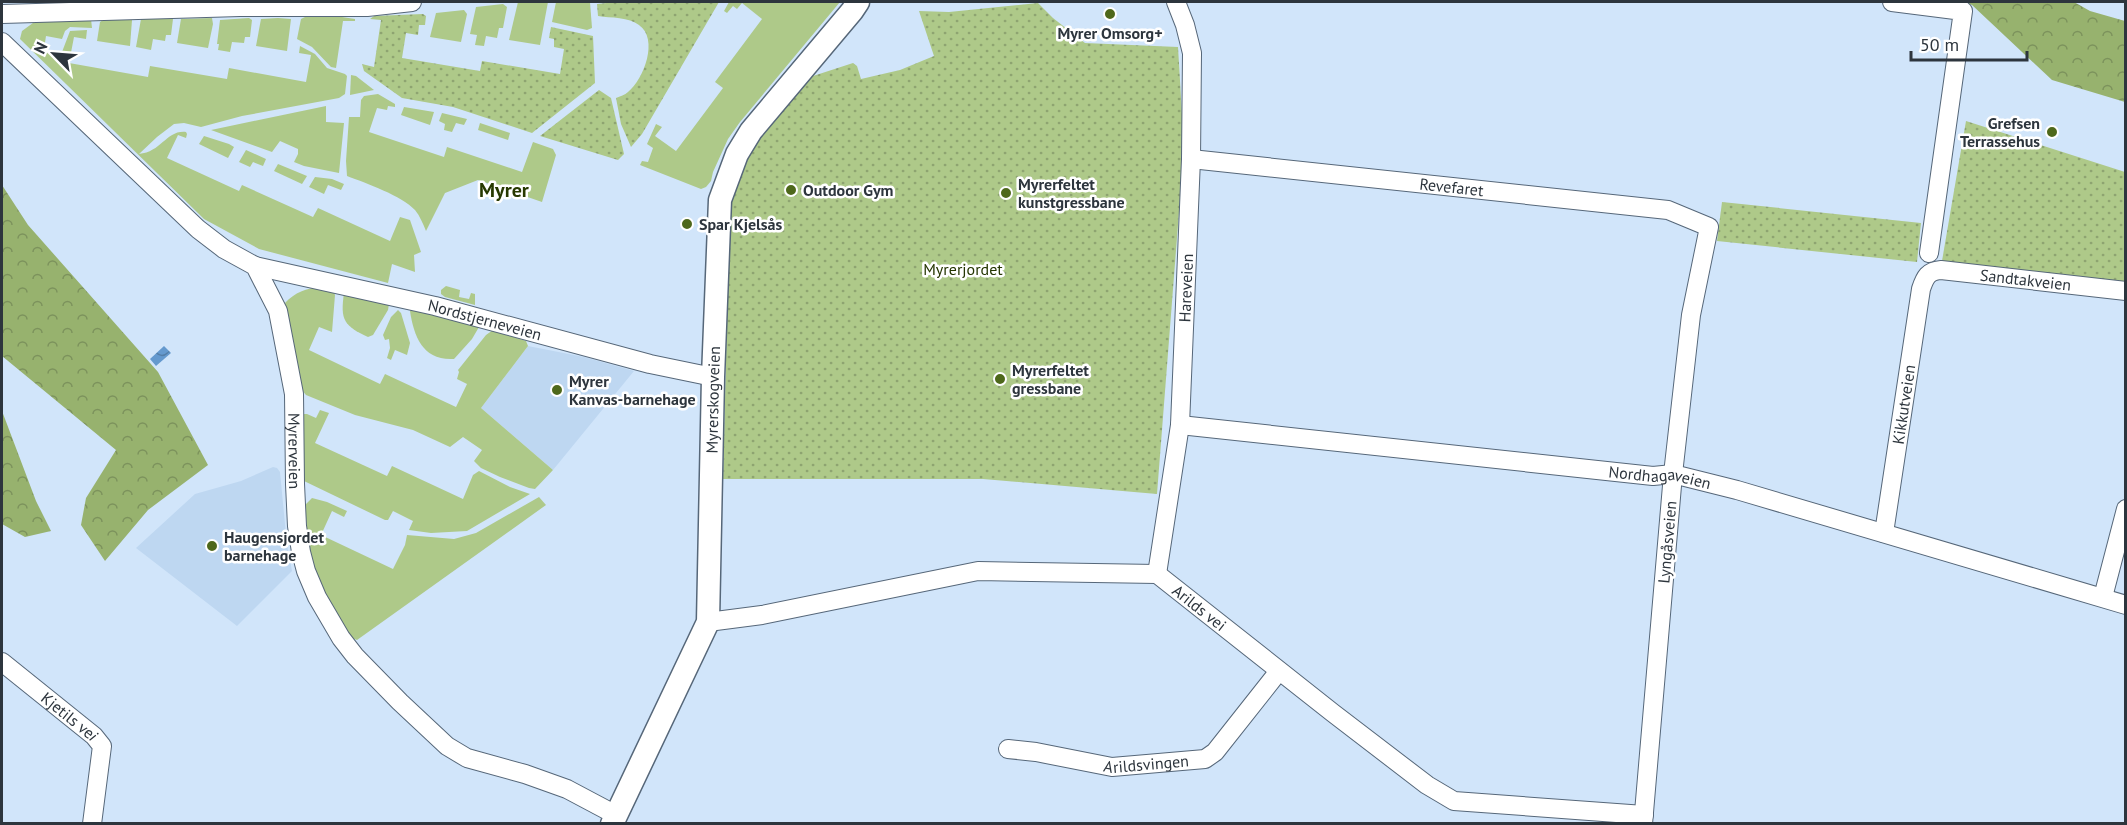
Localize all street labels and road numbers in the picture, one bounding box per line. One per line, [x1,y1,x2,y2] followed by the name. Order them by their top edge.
[1418,173,1485,200] street label: Revefaret
[1174,253,1197,323] street label: Hareveien
[1979,265,2072,295] street label: Sandtakveien
[426,295,544,344] street label: Nordstjerneveien
[701,346,724,454] street label: Myrerskogveien
[1888,363,1919,446] street label: Kikkutveien
[284,413,305,489] street label: Myrerveien
[1608,461,1713,493] street label: Nordhagaveien
[1653,500,1681,584] street label: Lyngåsveien
[1168,580,1230,635] street label: Arilds vei
[37,688,103,744] street label: Kjetils vei
[1102,750,1190,777] street label: Arildsvingen

